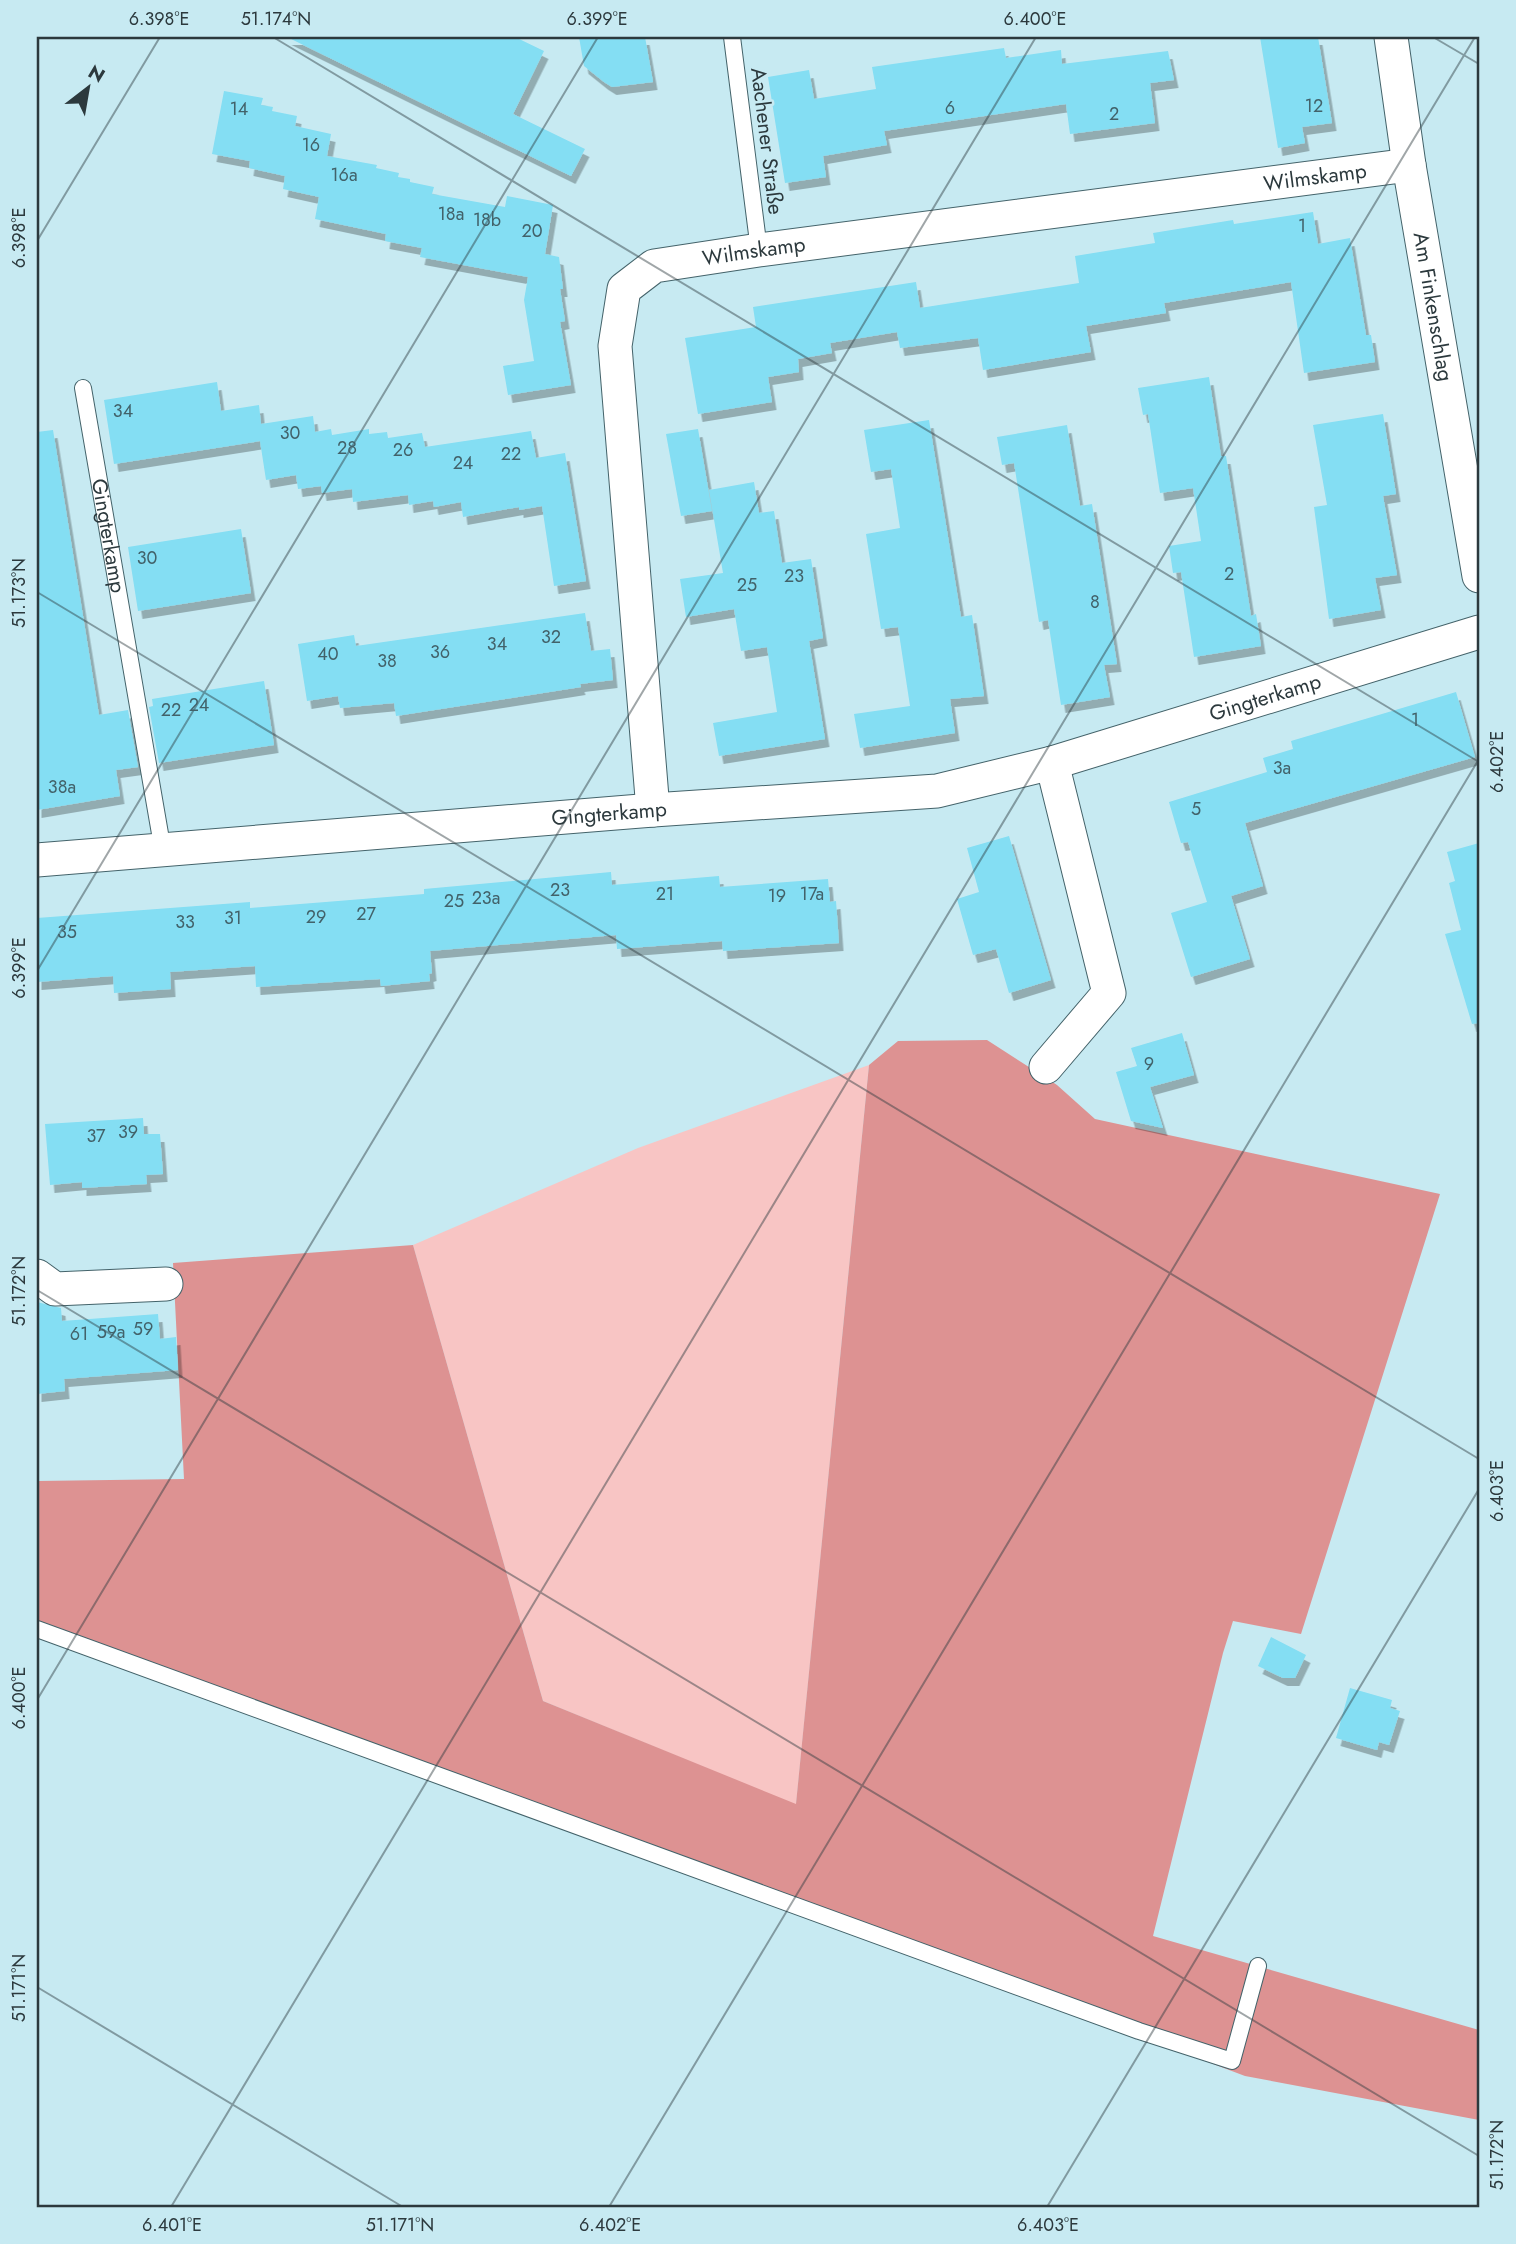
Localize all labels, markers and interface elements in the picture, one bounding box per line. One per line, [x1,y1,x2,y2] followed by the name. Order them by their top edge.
[129,6,189,32] text: 6.398°E
[241,6,311,32] text: 51.174°N
[566,6,628,32] text: 6.399°E
[1004,6,1066,32] text: 6.400°E
[52,52,122,122] north arrow
[83,58,110,89] text: N
[743,66,791,216] street label: Aachener Straße
[1305,93,1323,119] house number: 12
[945,95,955,121] house number: 6
[230,96,248,122] house number: 14
[1109,101,1119,127] house number: 2
[302,132,320,158] house number: 16
[1262,156,1368,199] street label: Wilmskamp
[330,162,358,188] house number: 16a
[438,201,464,227] house number: 18a
[473,207,501,233] house number: 18b
[6,208,32,268] text: 6.398°E
[1298,213,1306,239] house number: 1
[521,218,543,244] house number: 20
[700,229,807,273] street label: Wilmskamp
[1406,230,1461,384] street label: Am Finkenschlag
[113,398,133,424] house number: 34
[280,420,301,446] house number: 30
[337,435,357,461] house number: 28
[393,437,413,463] house number: 26
[501,441,521,467] house number: 22
[453,450,473,476] house number: 24
[84,476,133,595] street label: Gingterkamp
[137,545,158,571] house number: 30
[6,558,32,628] text: 51.173°N
[1224,561,1234,587] house number: 2
[784,563,804,589] house number: 23
[737,572,757,598] house number: 25
[1090,589,1100,615] house number: 8
[541,624,561,650] house number: 32
[487,631,507,657] house number: 34
[430,639,450,665] house number: 36
[317,641,339,667] house number: 40
[377,648,397,674] house number: 38
[1206,666,1325,729] street label: Gingterkamp
[189,692,209,718] house number: 24
[161,697,181,723] house number: 22
[1411,707,1419,733] house number: 1
[1484,731,1510,793] text: 6.402°E
[1273,755,1291,781] house number: 3a
[48,774,76,800] house number: 38a
[550,794,668,833] street label: Gingterkamp
[1191,796,1201,822] house number: 5
[550,877,570,903] house number: 23
[656,881,674,907] house number: 21
[800,881,824,907] house number: 17a
[768,883,786,909] house number: 19
[472,885,500,911] house number: 23a
[444,888,464,914] house number: 25
[356,901,376,927] house number: 27
[306,904,326,930] house number: 29
[224,905,242,931] house number: 31
[175,909,195,935] house number: 33
[57,919,77,945] house number: 35
[6,937,32,999] text: 6.399°E
[1144,1051,1154,1077] house number: 9
[118,1119,138,1145] house number: 39
[86,1123,106,1149] house number: 37
[6,1256,32,1326] text: 51.172°N
[133,1316,153,1342] house number: 59
[97,1319,125,1345] house number: 59a
[70,1321,88,1347] house number: 61
[1484,1460,1510,1522] text: 6.403°E
[6,1667,32,1729] text: 6.400°E
[6,1954,32,2022] text: 51.171°N
[1484,2120,1510,2190] text: 51.172°N
[142,2212,202,2238] text: 6.401°E
[366,2212,434,2238] text: 51.171°N
[579,2212,641,2238] text: 6.402°E
[1017,2212,1079,2238] text: 6.403°E

